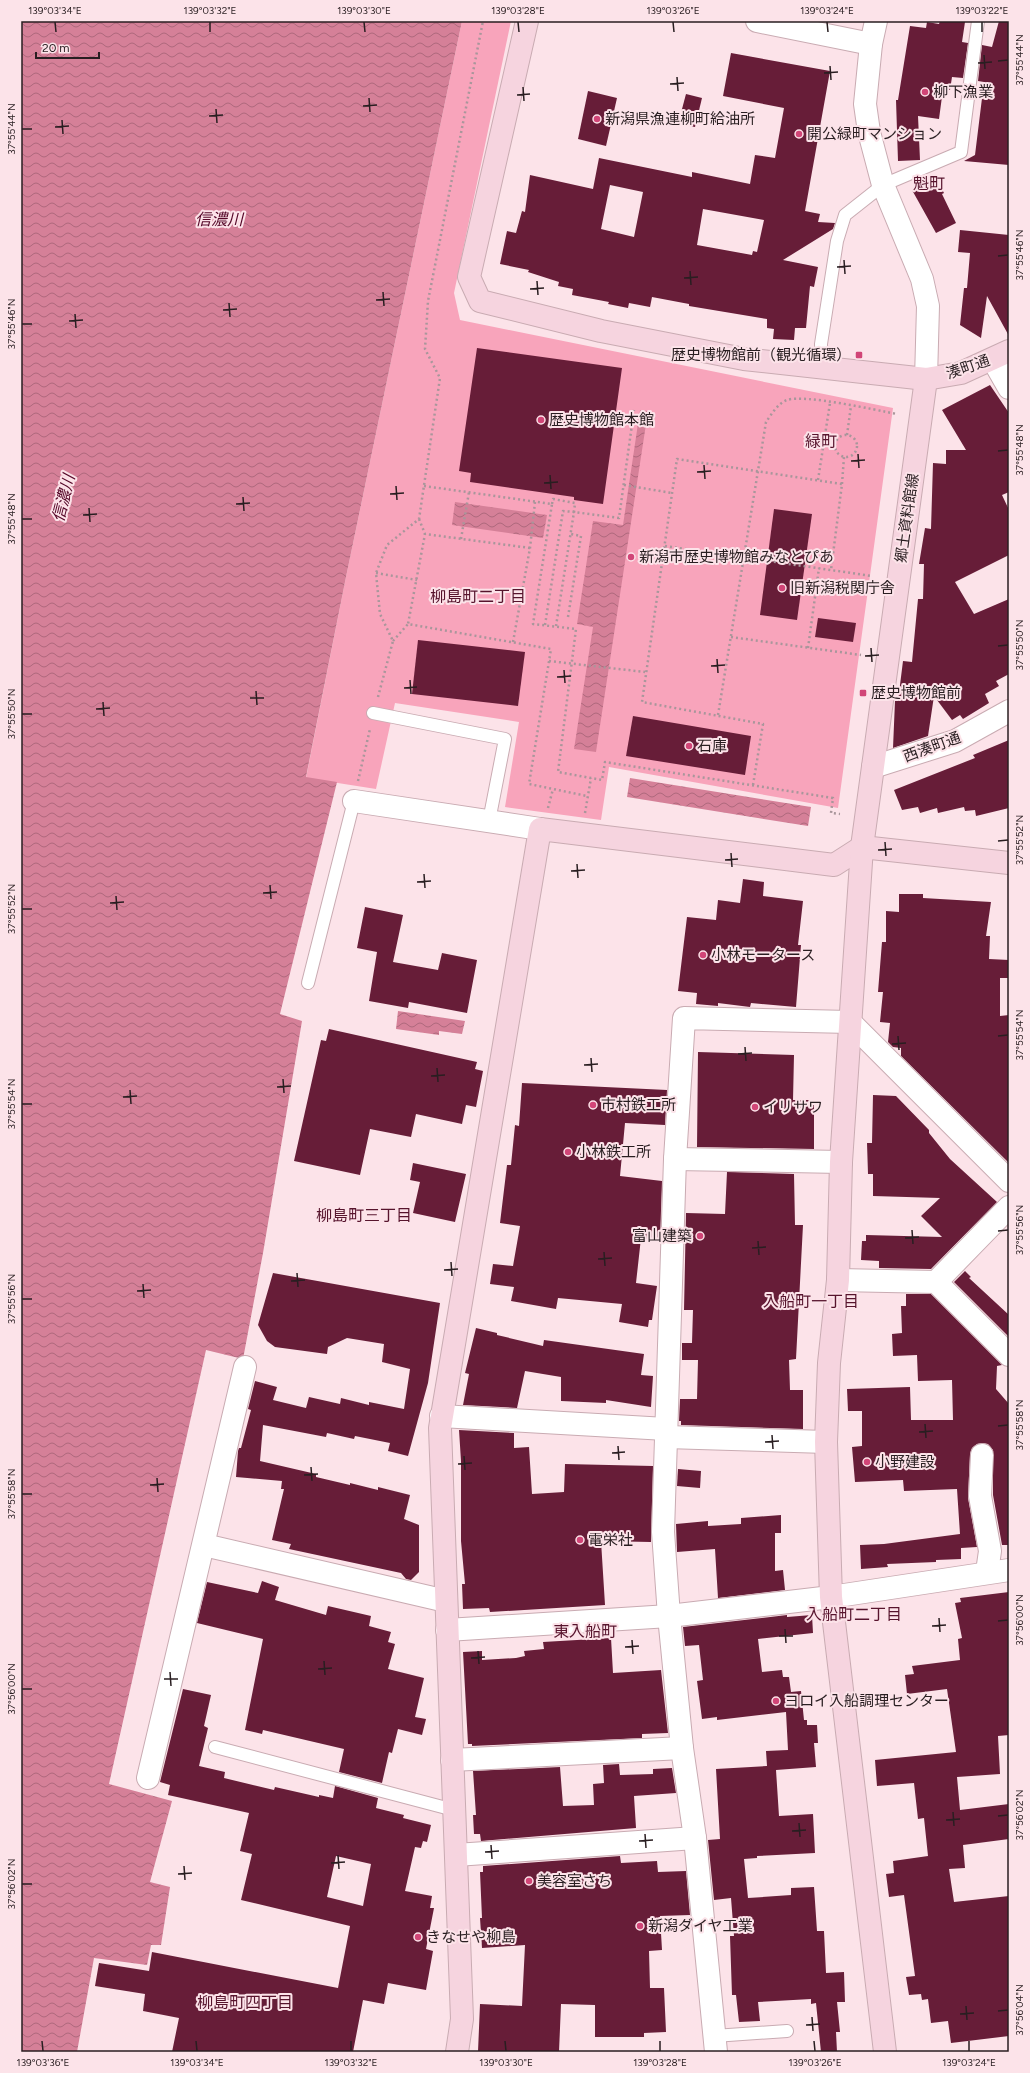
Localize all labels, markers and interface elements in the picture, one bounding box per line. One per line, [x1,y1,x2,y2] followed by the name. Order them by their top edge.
[28,4,82,17] text: 139°03'34"E
[184,4,237,17] text: 139°03'32"E
[337,4,391,17] text: 139°03'30"E
[491,4,545,17] text: 139°03'28"E
[646,4,700,17] text: 139°03'26"E
[800,4,854,17] text: 139°03'24"E
[955,4,1009,17] text: 139°03'22"E
[36,34,99,60] scale bar
[1013,34,1026,86] text: 37°55'44"N
[42,41,70,55] text: 20 m
[933,83,993,101] place label: 柳下漁業
[920,87,930,97] marker: 柳下漁業
[5,103,18,155] text: 37°55'44"N
[605,110,755,128] place label: 新潟県漁連柳町給油所
[592,114,602,124] marker: 新潟県漁連柳町給油所
[807,125,942,143] place label: 開公緑町マンション
[794,129,804,139] marker: 開公緑町マンション
[913,174,945,193] district label: 魁町
[195,210,245,229] water label: 信濃川
[1013,230,1026,280] text: 37°55'46"N
[5,299,18,349] text: 37°55'46"N
[671,346,851,364] place label: 歴史博物館前（観光循環）
[854,350,864,360] marker: 歴史博物館前（観光循環）
[944,351,992,383] street label: 湊町通
[549,411,654,429] place label: 歴史博物館本館
[536,415,546,425] marker: 歴史博物館本館
[1013,424,1026,476] text: 37°55'48"N
[805,432,837,451] district label: 緑町
[48,471,79,524] water label: 信濃川
[892,472,922,564] street label: 郷土資料館線
[5,493,18,545] text: 37°55'48"N
[639,548,834,566] place label: 新潟市歴史博物館みなとぴあ
[626,552,636,562] marker: 新潟市歴史博物館みなとぴあ
[790,579,895,597] place label: 旧新潟税関庁舎
[777,583,787,593] marker: 旧新潟税関庁舎
[430,587,526,606] district label: 柳島町二丁目
[1013,619,1026,671] text: 37°55'50"N
[871,684,961,702] place label: 歴史博物館前
[5,688,18,740] text: 37°55'50"N
[858,688,868,698] marker: 歴史博物館前
[901,728,963,766] street label: 西湊町通
[697,737,727,755] place label: 石庫
[684,741,694,751] marker: 石庫
[1013,815,1026,865] text: 37°55'52"N
[5,884,18,934] text: 37°55'52"N
[711,946,815,964] place label: 小林モータース
[698,950,708,960] marker: 小林モータース
[1013,1010,1026,1060] text: 37°55'54"N
[5,1079,18,1129] text: 37°55'54"N
[601,1096,676,1114] place label: 市村鉄工所
[763,1098,823,1116] place label: イリサワ
[588,1100,598,1110] marker: 市村鉄工所
[750,1102,760,1112] marker: イリサワ
[576,1143,651,1161] place label: 小林鉄工所
[563,1147,573,1157] marker: 小林鉄工所
[1013,1205,1026,1255] text: 37°55'56"N
[316,1206,412,1225] district label: 柳島町三丁目
[632,1227,692,1245] place label: 富山建築
[695,1231,705,1241] marker: 富山建築
[5,1274,18,1324] text: 37°55'56"N
[763,1292,859,1311] district label: 入船町一丁目
[1013,1400,1026,1450] text: 37°55'58"N
[875,1453,935,1471] place label: 小野建設
[862,1457,872,1467] marker: 小野建設
[5,1469,18,1519] text: 37°55'58"N
[588,1531,633,1549] place label: 電栄社
[575,1535,585,1545] marker: 電栄社
[1013,1594,1026,1646] text: 37°56'00"N
[806,1605,902,1624] district label: 入船町二丁目
[553,1622,617,1641] district label: 東入船町
[5,1663,18,1715] text: 37°56'00"N
[784,1692,949,1710] place label: ヨロイ入船調理センター
[771,1696,781,1706] marker: ヨロイ入船調理センター
[1013,1790,1026,1840] text: 37°56'02"N
[5,1859,18,1909] text: 37°56'02"N
[537,1872,612,1890] place label: 美容室さち
[524,1876,534,1886] marker: 美容室さち
[648,1917,753,1935] place label: 新潟ダイヤ工業
[635,1921,645,1931] marker: 新潟ダイヤ工業
[426,1928,516,1946] place label: きなせや柳島
[413,1932,423,1942] marker: きなせや柳島
[1013,1984,1026,2036] text: 37°56'04"N
[197,1993,293,2012] district label: 柳島町四丁目
[17,2056,70,2069] text: 139°03'36"E
[170,2056,224,2069] text: 139°03'34"E
[325,2056,378,2069] text: 139°03'32"E
[479,2056,533,2069] text: 139°03'30"E
[633,2056,687,2069] text: 139°03'28"E
[788,2056,842,2069] text: 139°03'26"E
[942,2056,996,2069] text: 139°03'24"E

